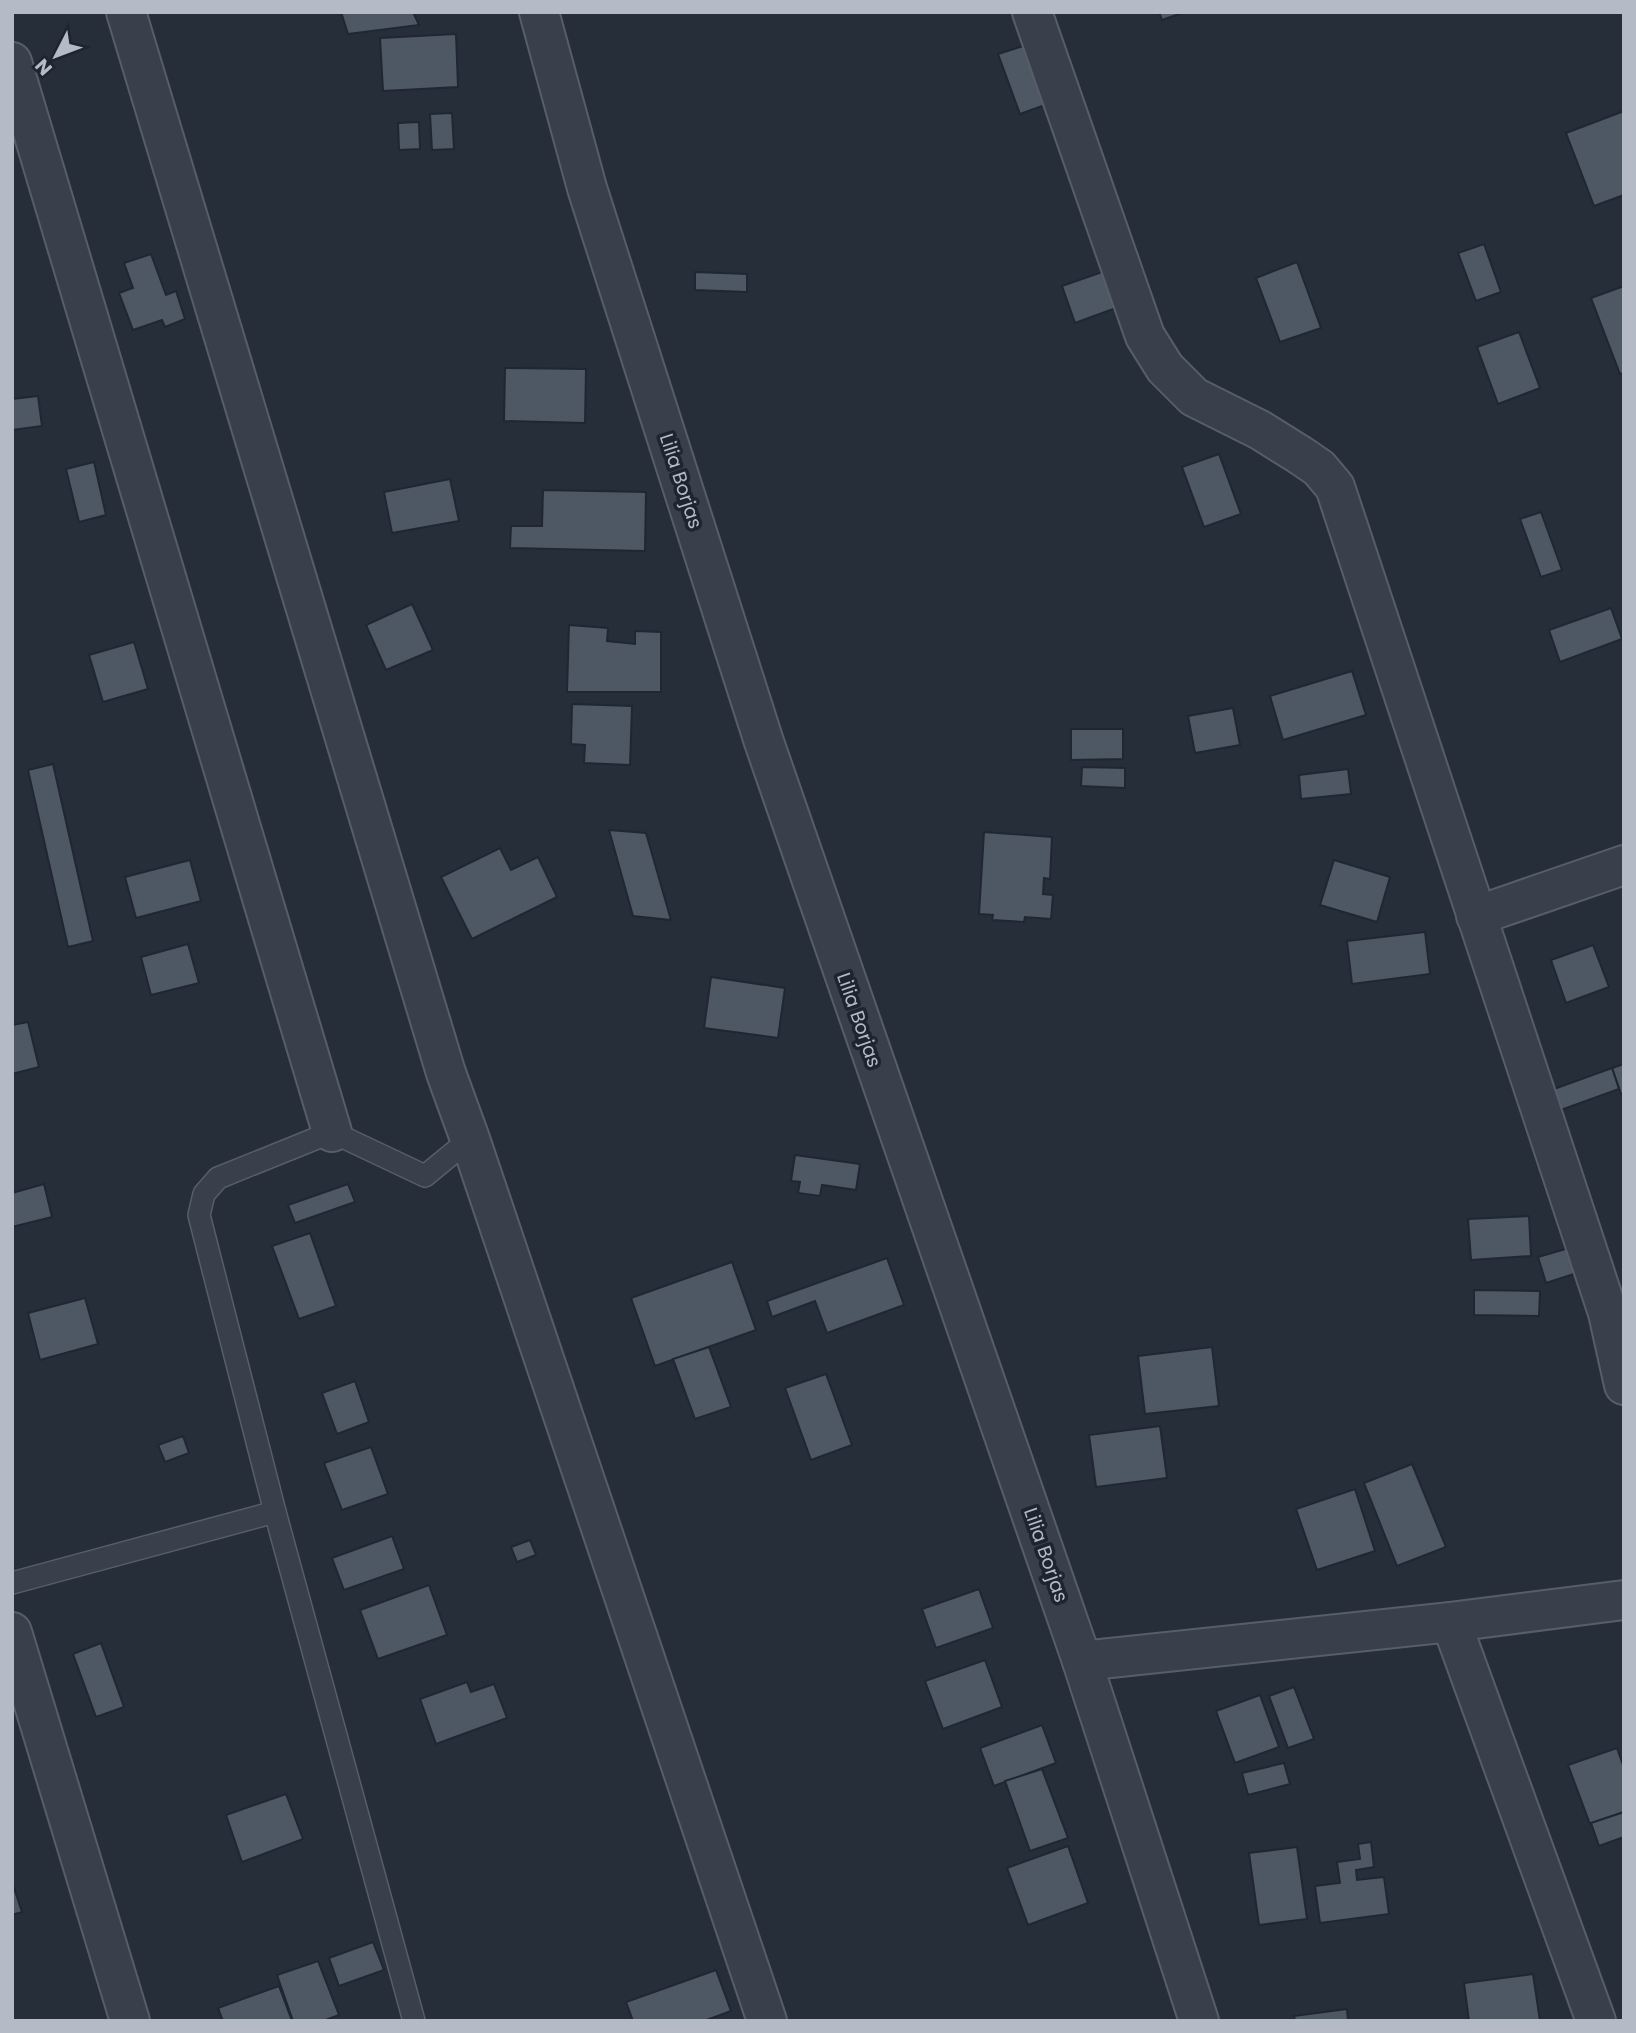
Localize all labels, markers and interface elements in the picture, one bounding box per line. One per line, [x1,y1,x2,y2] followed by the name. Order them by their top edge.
[21,21,91,91] north arrow
[29,53,59,81] text: N
[653,430,709,532] street label: Lilia Borjas
[830,969,888,1071] street label: Lilia Borjas
[1017,1504,1075,1606] street label: Lilia Borjas

